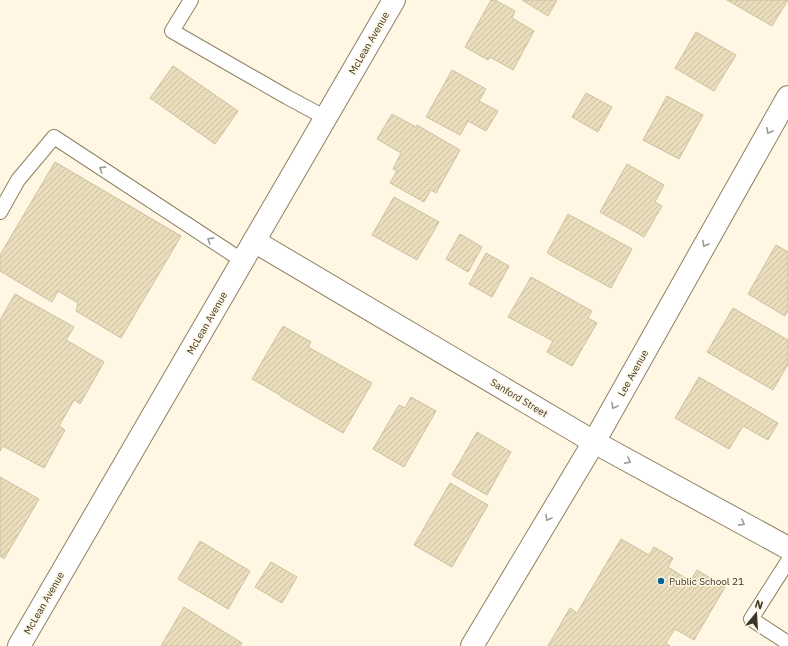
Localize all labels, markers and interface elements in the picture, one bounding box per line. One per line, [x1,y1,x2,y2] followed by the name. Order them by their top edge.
[346,9,392,77] street label: McLean Avenue
[766,127,773,134] one-way arrow
[99,166,106,174] one-way arrow
[207,238,214,245] one-way arrow
[703,240,710,247] one-way arrow
[184,289,230,357] street label: McLean Avenue
[615,347,651,399] street label: Lee Avenue
[488,376,551,421] street label: Sanford Street
[611,402,618,409] one-way arrow
[624,456,631,463] one-way arrow
[546,514,553,521] one-way arrow
[738,518,745,525] one-way arrow
[21,569,67,637] street label: McLean Avenue
[669,575,744,588] place label: Public School 21
[656,576,666,586] marker: Public School 21
[736,594,776,634] north arrow
[753,597,765,612] text: N

